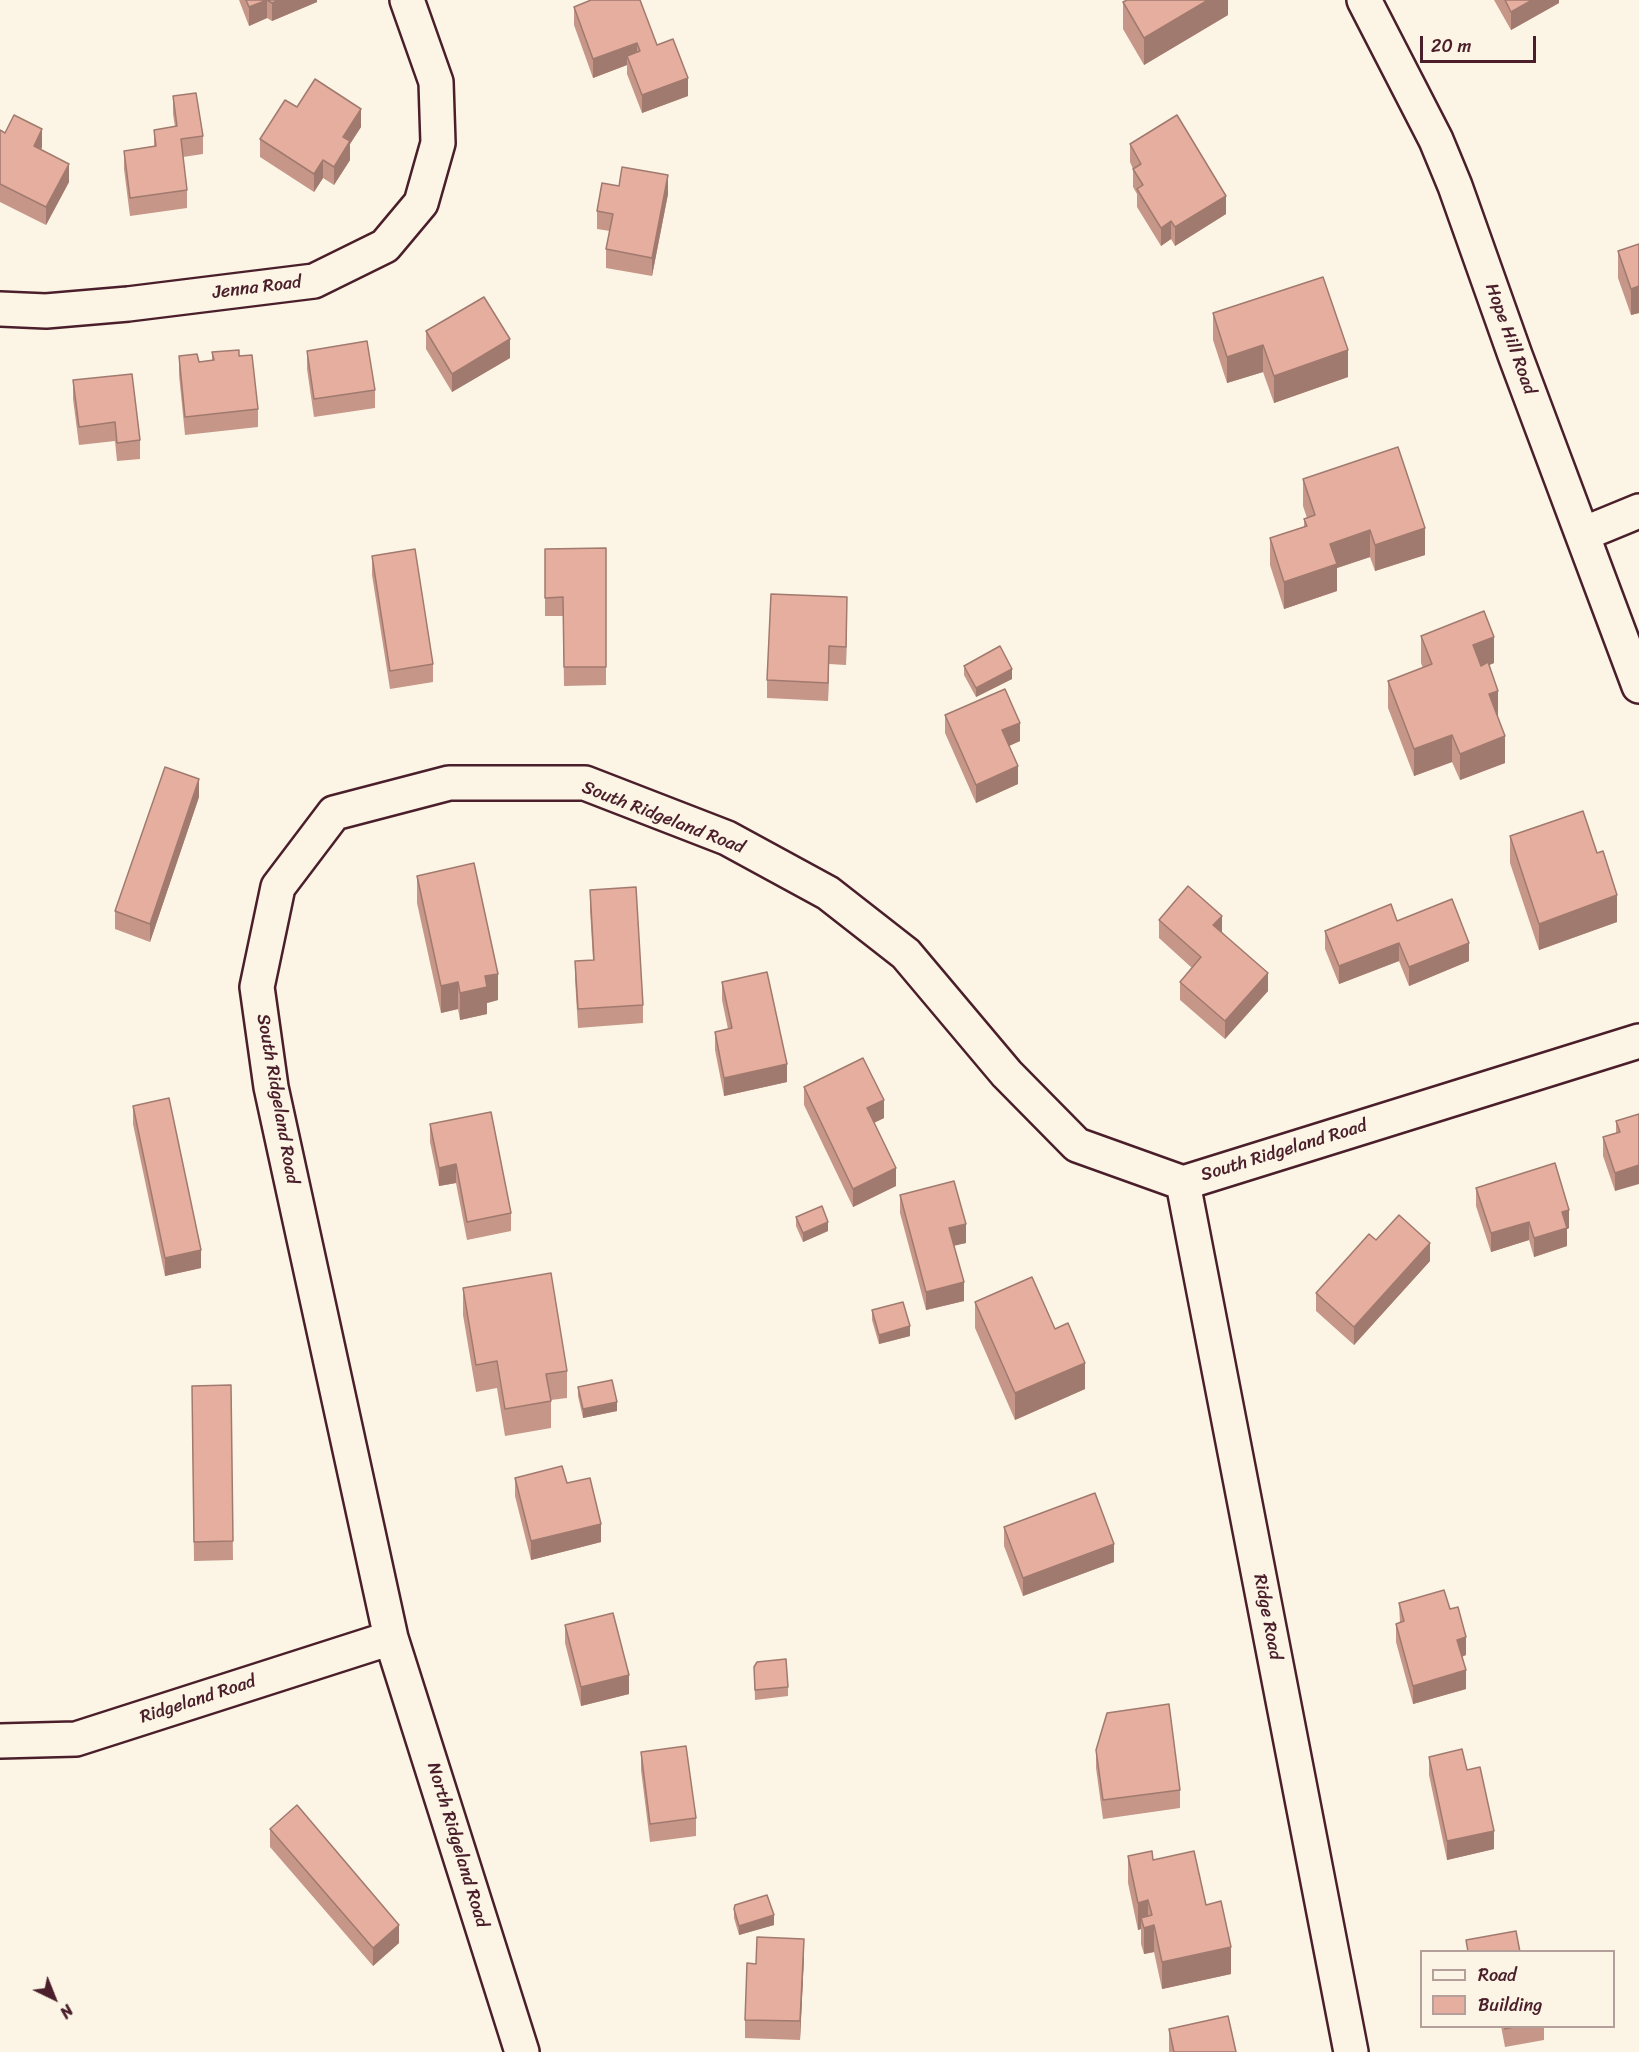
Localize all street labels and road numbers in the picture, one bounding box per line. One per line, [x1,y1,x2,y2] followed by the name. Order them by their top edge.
[211,272,303,304] street label: Jenna Road
[1480,281,1540,397] street label: Hope Hill Road
[579,777,747,859] street label: South Ridgeland Road
[251,1012,303,1186] street label: South Ridgeland Road
[1198,1115,1370,1187] street label: South Ridgeland Road
[1248,1572,1286,1662] street label: Ridge Road
[137,1671,259,1729] street label: Ridgeland Road
[422,1760,492,1930] street label: North Ridgeland Road

